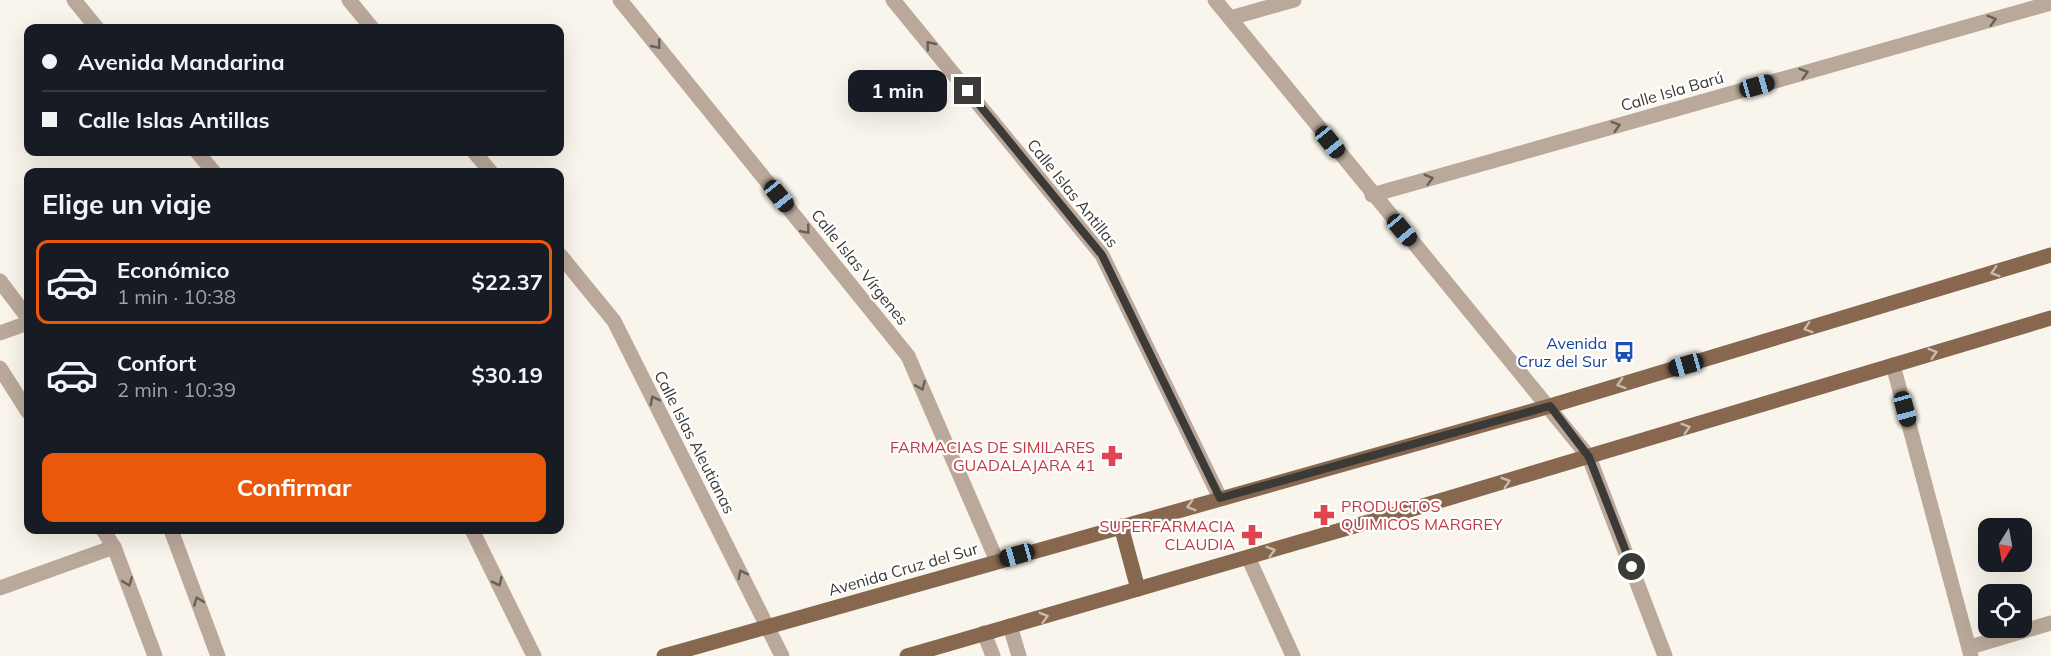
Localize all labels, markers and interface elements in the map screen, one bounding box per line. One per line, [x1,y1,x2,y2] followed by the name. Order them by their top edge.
[1986,15,1997,27] one-way arrow
[650,39,661,50] one-way arrow
[926,41,937,52] one-way arrow
[78,48,285,76] text: Avenida Mandarina
[1618,67,1726,115] street label: Calle Isla Barú
[1798,68,1809,80] one-way arrow
[848,70,947,112] callout: 1 min
[1737,72,1777,100] car
[954,77,981,104] route end
[871,78,924,103] text: 1 min
[78,106,270,134] text: Calle Islas Antillas
[1610,121,1621,133] one-way arrow
[1312,122,1348,162] car
[1023,135,1123,251] street label: Calle Islas Antillas
[1423,174,1434,186] one-way arrow
[761,176,797,216] car
[42,187,211,221] text: Elige un viaje
[807,205,913,329] street label: Calle Islas Vírgenes
[1384,210,1420,250] car
[799,223,810,234] one-way arrow
[45,255,99,309] icon: car
[117,256,230,284] text: Económico
[1990,265,2001,277] one-way arrow
[472,268,543,296] text: $22.37
[117,284,236,309] text: 1 min · 10:38
[1803,321,1814,333] one-way arrow
[1517,333,1607,371] place label: Avenida Cruz del Sur
[1612,340,1636,364] bus stop icon: Avenida Cruz del Sur
[45,348,99,402] icon: car
[1927,348,1938,360] one-way arrow
[117,349,196,377] text: Confort
[1666,351,1706,379] car
[472,361,543,389] text: $30.19
[650,367,740,517] street label: Calle Islas Aleutianas
[117,377,236,402] text: 2 min · 10:39
[1617,377,1627,389] one-way arrow
[914,380,926,391] one-way arrow
[1892,389,1918,429] car
[650,396,662,407] one-way arrow
[1680,423,1691,435] one-way arrow
[890,437,1095,475] place label: FARMACIAS DE SIMILARES GUADALAJARA 41
[1100,444,1124,468] pharmacy icon: FARMACIAS DE SIMILARES GUADALAJARA 41
[42,453,546,522] button: Confirmar
[1500,477,1511,489] one-way arrow
[1341,496,1503,534] place label: PRODUCTOS QUIMICOS MARGREY
[1187,499,1197,511] one-way arrow
[1312,503,1336,527] pharmacy icon: PRODUCTOS QUIMICOS MARGREY
[1099,516,1235,554] place label: SUPERFARMACIA CLAUDIA
[1978,518,2032,572] north arrow
[1978,518,2032,638] map controls
[1240,523,1264,547] pharmacy icon: SUPERFARMACIA CLAUDIA
[826,538,980,600] street label: Avenida Cruz del Sur
[997,541,1037,569] car
[1266,546,1276,558] one-way arrow
[1618,553,1645,580] route start
[738,570,749,581] one-way arrow
[491,576,502,586] one-way arrow
[120,577,133,587] one-way arrow
[1978,584,2032,638] button: locate
[193,596,205,607] one-way arrow
[1039,611,1049,624] one-way arrow

